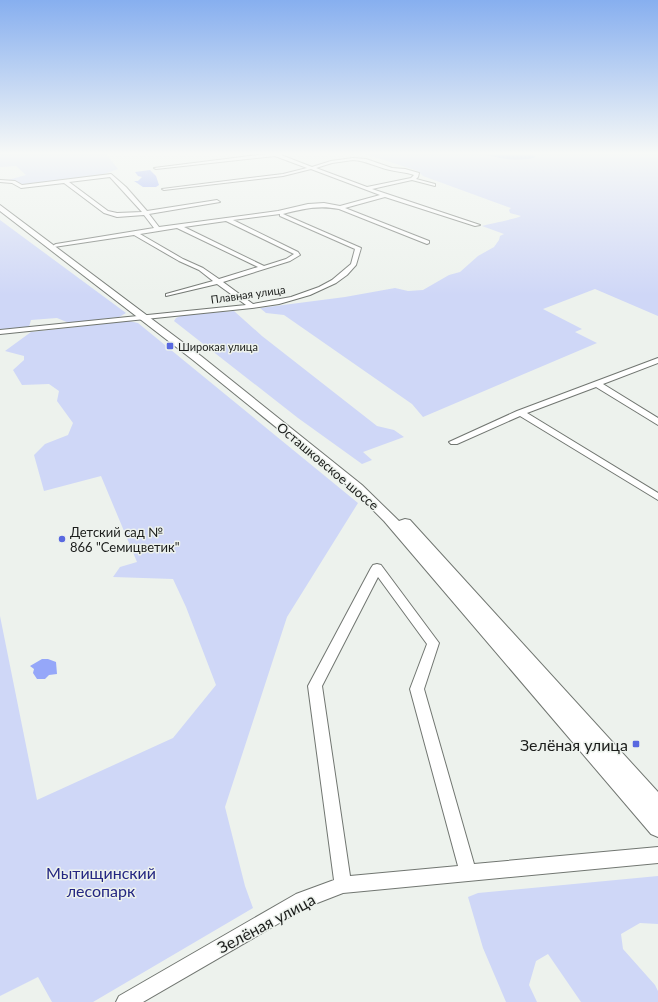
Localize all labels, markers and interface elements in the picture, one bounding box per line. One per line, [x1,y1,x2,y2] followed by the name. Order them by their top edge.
[210,282,286,306] street label: Плавная улица
[178,340,258,353] place label: Широкая улица
[165,341,175,351] marker: Широкая улица
[274,419,382,513] street label: Осташковское шоссе
[70,524,180,555] place label: Детский сад № 866 "Семицветик"
[57,534,67,544] marker: Детский сад № 866 "Семицветик"
[520,735,628,754] place label: Зелёная улица
[631,739,641,749] marker: Зелёная улица
[46,863,156,900] park label: Мытищинский лесопарк
[214,889,318,957] street label: Зелёная улица

